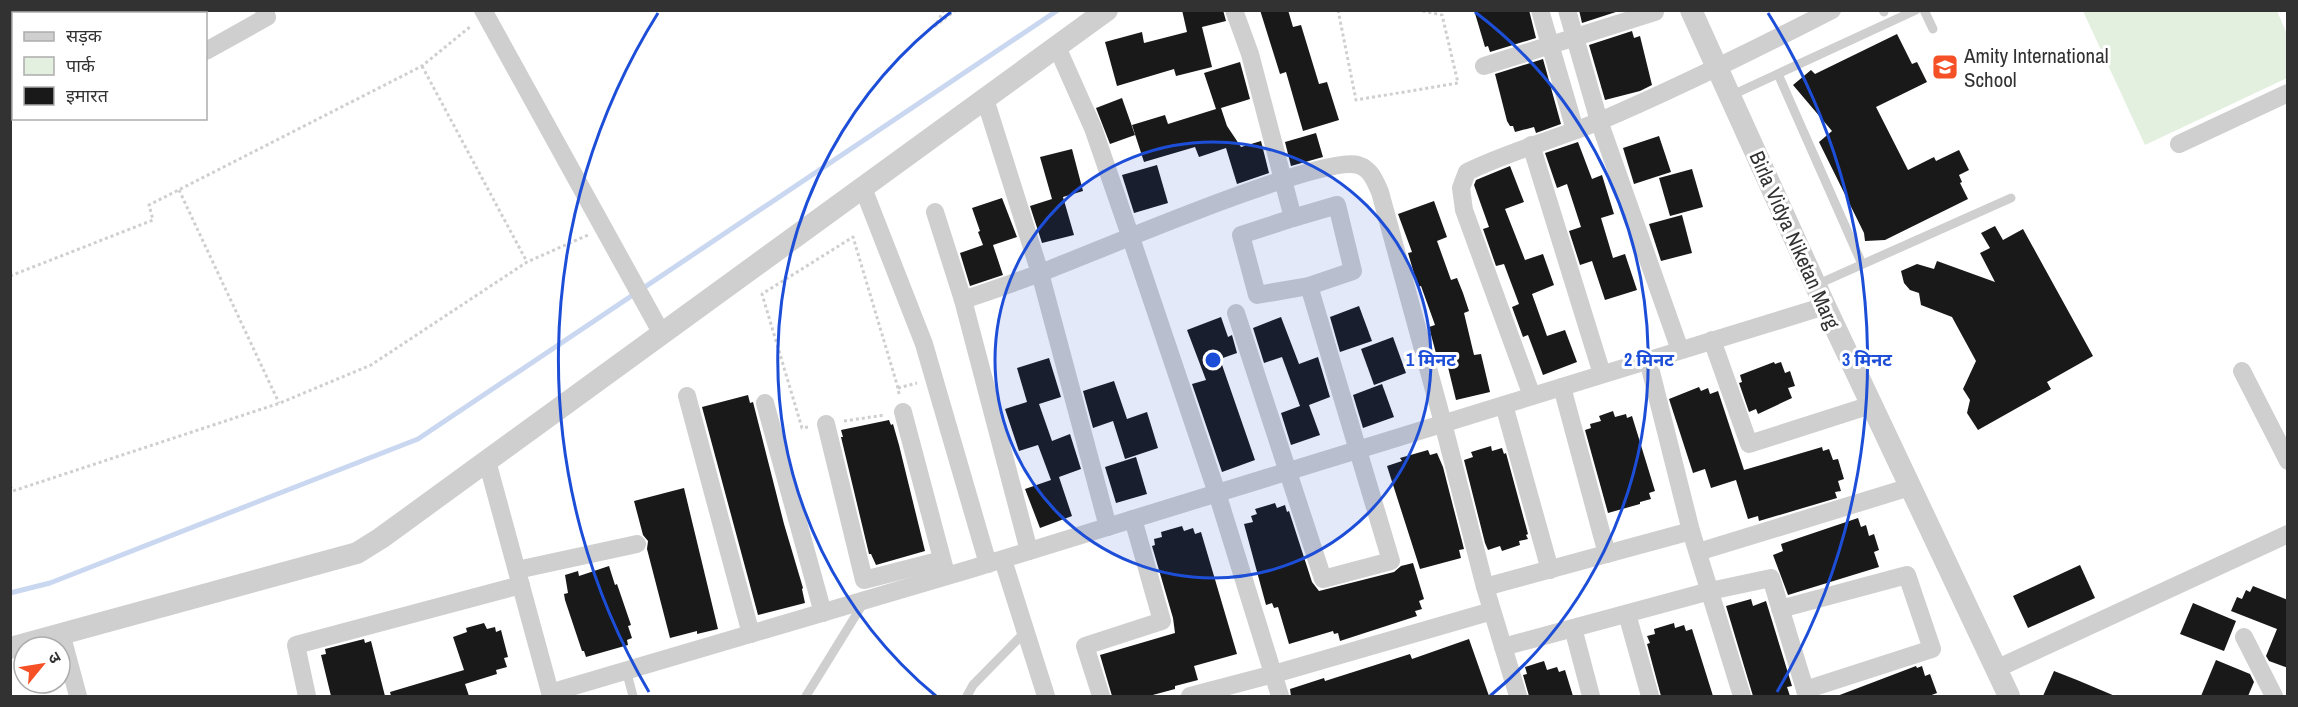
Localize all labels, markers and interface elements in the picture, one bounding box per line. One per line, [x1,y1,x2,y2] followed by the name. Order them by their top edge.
[12,12,207,120] legend
[66,23,103,48] text: सड़क
[1963,41,2109,94] place label: Amity International School
[1930,52,1960,82] school or university icon: Amity International School
[66,53,96,78] text: पार्क
[66,83,109,108] text: इमारत
[1743,146,1847,334] street label: Birla Vidya Niketan Marg
[1406,347,1456,372] text: 1 मिनट
[1624,347,1674,372] text: 2 मिनट
[1842,347,1892,372] text: 3 मिनट
[1203,350,1223,370] centre of rings
[12,635,72,695] north arrow
[43,648,67,668] text: उ

